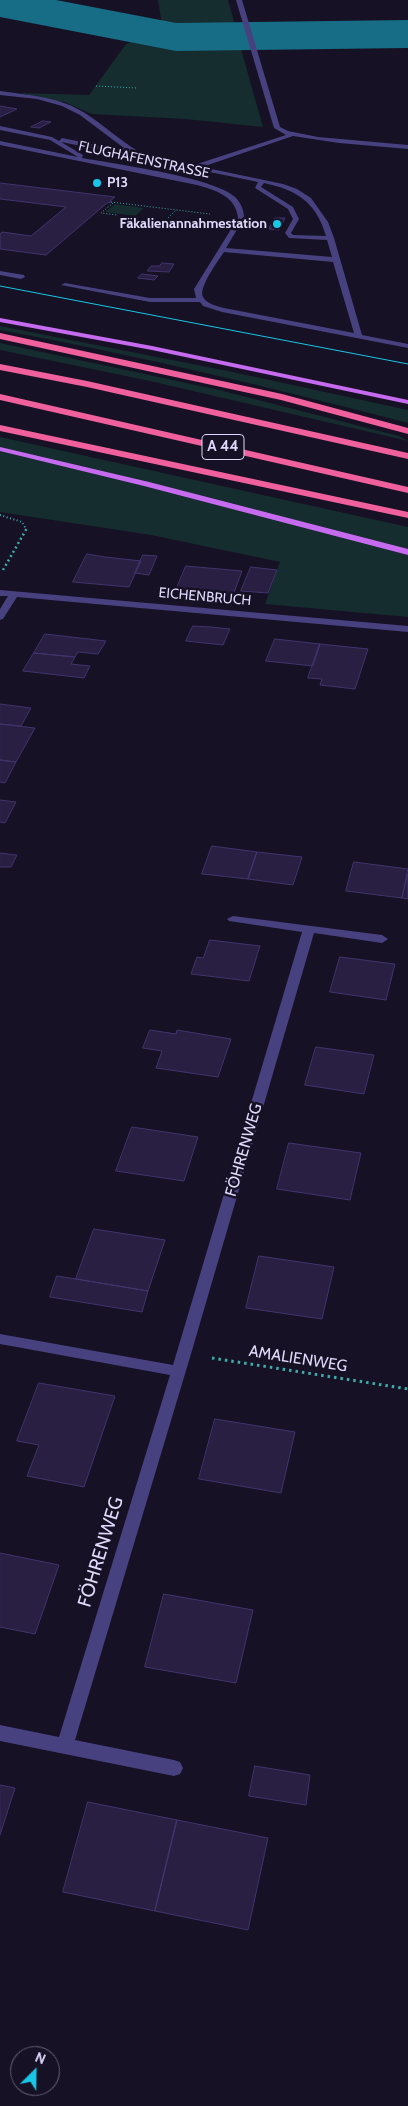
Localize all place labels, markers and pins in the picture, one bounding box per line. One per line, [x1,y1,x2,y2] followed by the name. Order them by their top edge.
[107,175,128,191] place label: P13
[91,177,103,189] marker: P13
[120,216,267,232] place label: Fäkalienannahmestation
[271,218,283,230] marker: Fäkalienannahmestation

